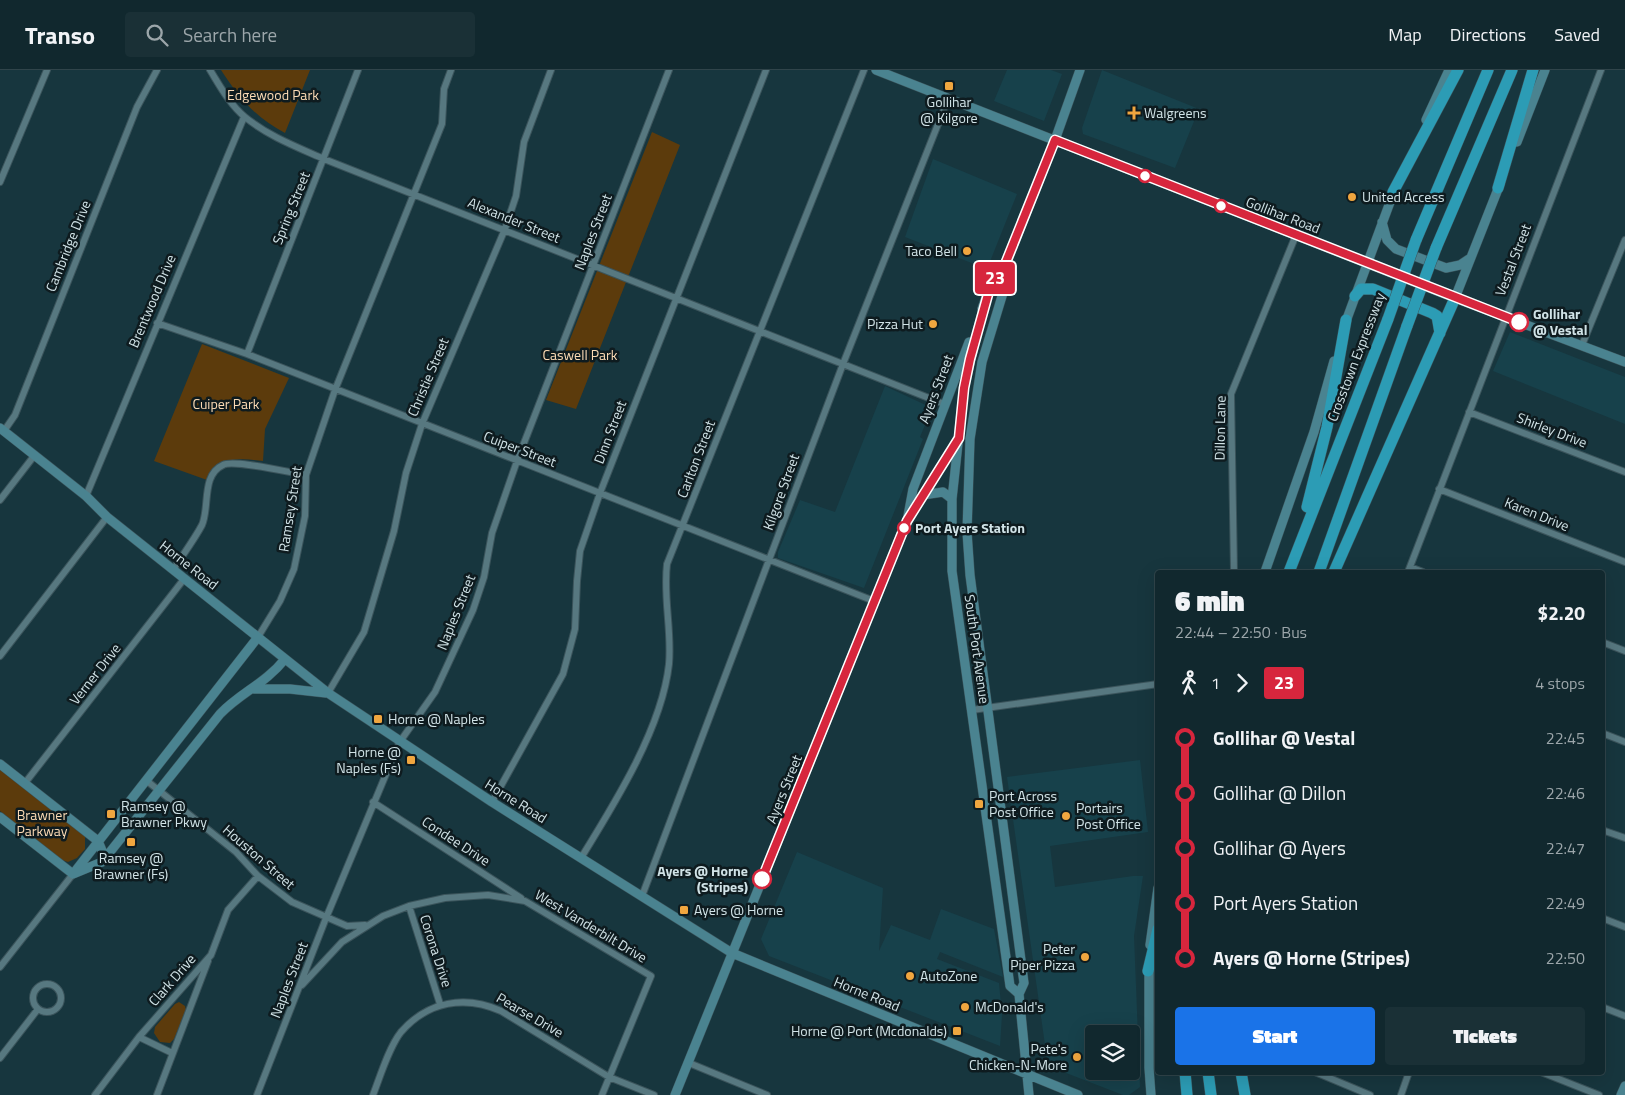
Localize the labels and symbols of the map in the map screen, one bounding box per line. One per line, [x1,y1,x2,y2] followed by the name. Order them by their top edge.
[943,80,955,92] marker: Gollihar @ Kilgore
[227,84,319,105] park label: Edgewood Park
[920,91,978,128] place label: Gollihar @ Kilgore
[1144,102,1207,123] place label: Walgreens
[1128,107,1140,119] marker: Walgreens
[266,168,315,247] street label: Spring Street
[1138,169,1152,183] unlabelled marker
[1362,186,1444,207] place label: United Access
[465,191,564,248] street label: Alexander Street
[568,191,617,273] street label: Naples Street
[1243,191,1324,238] street label: Gollihar Road
[1346,191,1358,203] marker: United Access
[40,197,95,295] street label: Cambridge Drive
[1214,199,1228,213] unlabelled marker
[1489,221,1536,299] street label: Vestal Street
[905,240,957,261] place label: Taco Bell
[961,245,973,257] marker: Taco Bell
[122,251,181,351] street label: Brentwood Drive
[972,262,1018,294] line badge: 23
[1321,289,1390,424] street label: Crosstown Expressway
[1533,303,1588,340] place label: Gollihar @ Vestal
[1509,312,1529,332] marker: Gollihar @ Vestal
[867,313,923,334] place label: Pizza Hut
[927,318,939,330] marker: Pizza Hut
[402,334,454,419] street label: Christie Street
[542,344,618,365] park label: Caswell Park
[913,351,958,426] street label: Ayers Street
[192,393,260,414] park label: Cuiper Park
[1208,395,1231,461] street label: Dillon Lane
[588,397,631,467] street label: Dinn Street
[1514,407,1590,453] street label: Shirley Drive
[671,417,720,501] street label: Carlton Street
[481,425,560,472] street label: Cuiper Street
[757,451,804,533] street label: Kilgore Street
[272,464,307,553] street label: Ramsey Street
[1502,491,1573,536] street label: Karen Drive
[915,517,1025,538] place label: Port Ayers Station
[897,521,911,535] marker: Port Ayers Station
[155,535,223,594] street label: Horne Road
[431,571,480,653] street label: Naples Street
[959,593,996,705] street label: South Port Avenue
[64,639,125,709] street label: Verner Drive
[388,708,485,729] place label: Horne @ Naples
[372,713,384,725] marker: Horne @ Naples
[336,741,401,778] place label: Horne @ Naples (Fs)
[760,751,807,826] street label: Ayers Street
[405,754,417,766] marker: Horne @ Naples (Fs)
[481,773,551,828] street label: Horne Road
[989,785,1057,822] place label: Port Across Post Office
[121,795,207,832] place label: Ramsey @ Brawner Pkwy
[1076,797,1141,834] place label: Portairs Post Office
[973,798,985,810] marker: Port Across Post Office
[16,804,68,841] park label: Brawner Parkway
[105,808,117,820] marker: Ramsey @ Brawner Pkwy
[1060,810,1072,822] marker: Portairs Post Office
[418,811,495,871] street label: Condee Drive
[219,819,300,894] street label: Houston Street
[125,836,137,848] marker: Ramsey @ Brawner (Fs)
[94,847,168,884] place label: Ramsey @ Brawner (Fs)
[657,860,748,897] place label: Ayers @ Horne (Stripes)
[752,869,772,889] marker: Ayers @ Horne (Stripes)
[531,884,651,967] street label: West Vanderbilt Drive
[694,899,783,920] place label: Ayers @ Horne
[678,904,690,916] marker: Ayers @ Horne
[415,912,458,990] street label: Corona Drive
[1010,938,1075,975] place label: Peter Piper Pizza
[264,939,313,1021] street label: Naples Street
[143,949,200,1010] street label: Clark Drive
[1079,951,1091,963] marker: Peter Piper Pizza
[920,965,977,986] place label: AutoZone
[904,970,916,982] marker: AutoZone
[831,971,903,1016] street label: Horne Road
[493,987,568,1042] street label: Pearse Drive
[975,996,1044,1017] place label: McDonald's
[959,1001,971,1013] marker: McDonald's
[791,1020,947,1041] place label: Horne @ Port (Mcdonalds)
[951,1025,963,1037] marker: Horne @ Port (Mcdonalds)
[969,1038,1067,1075] place label: Pete's Chicken-N-More
[1071,1051,1083,1063] marker: Pete's Chicken-N-More

